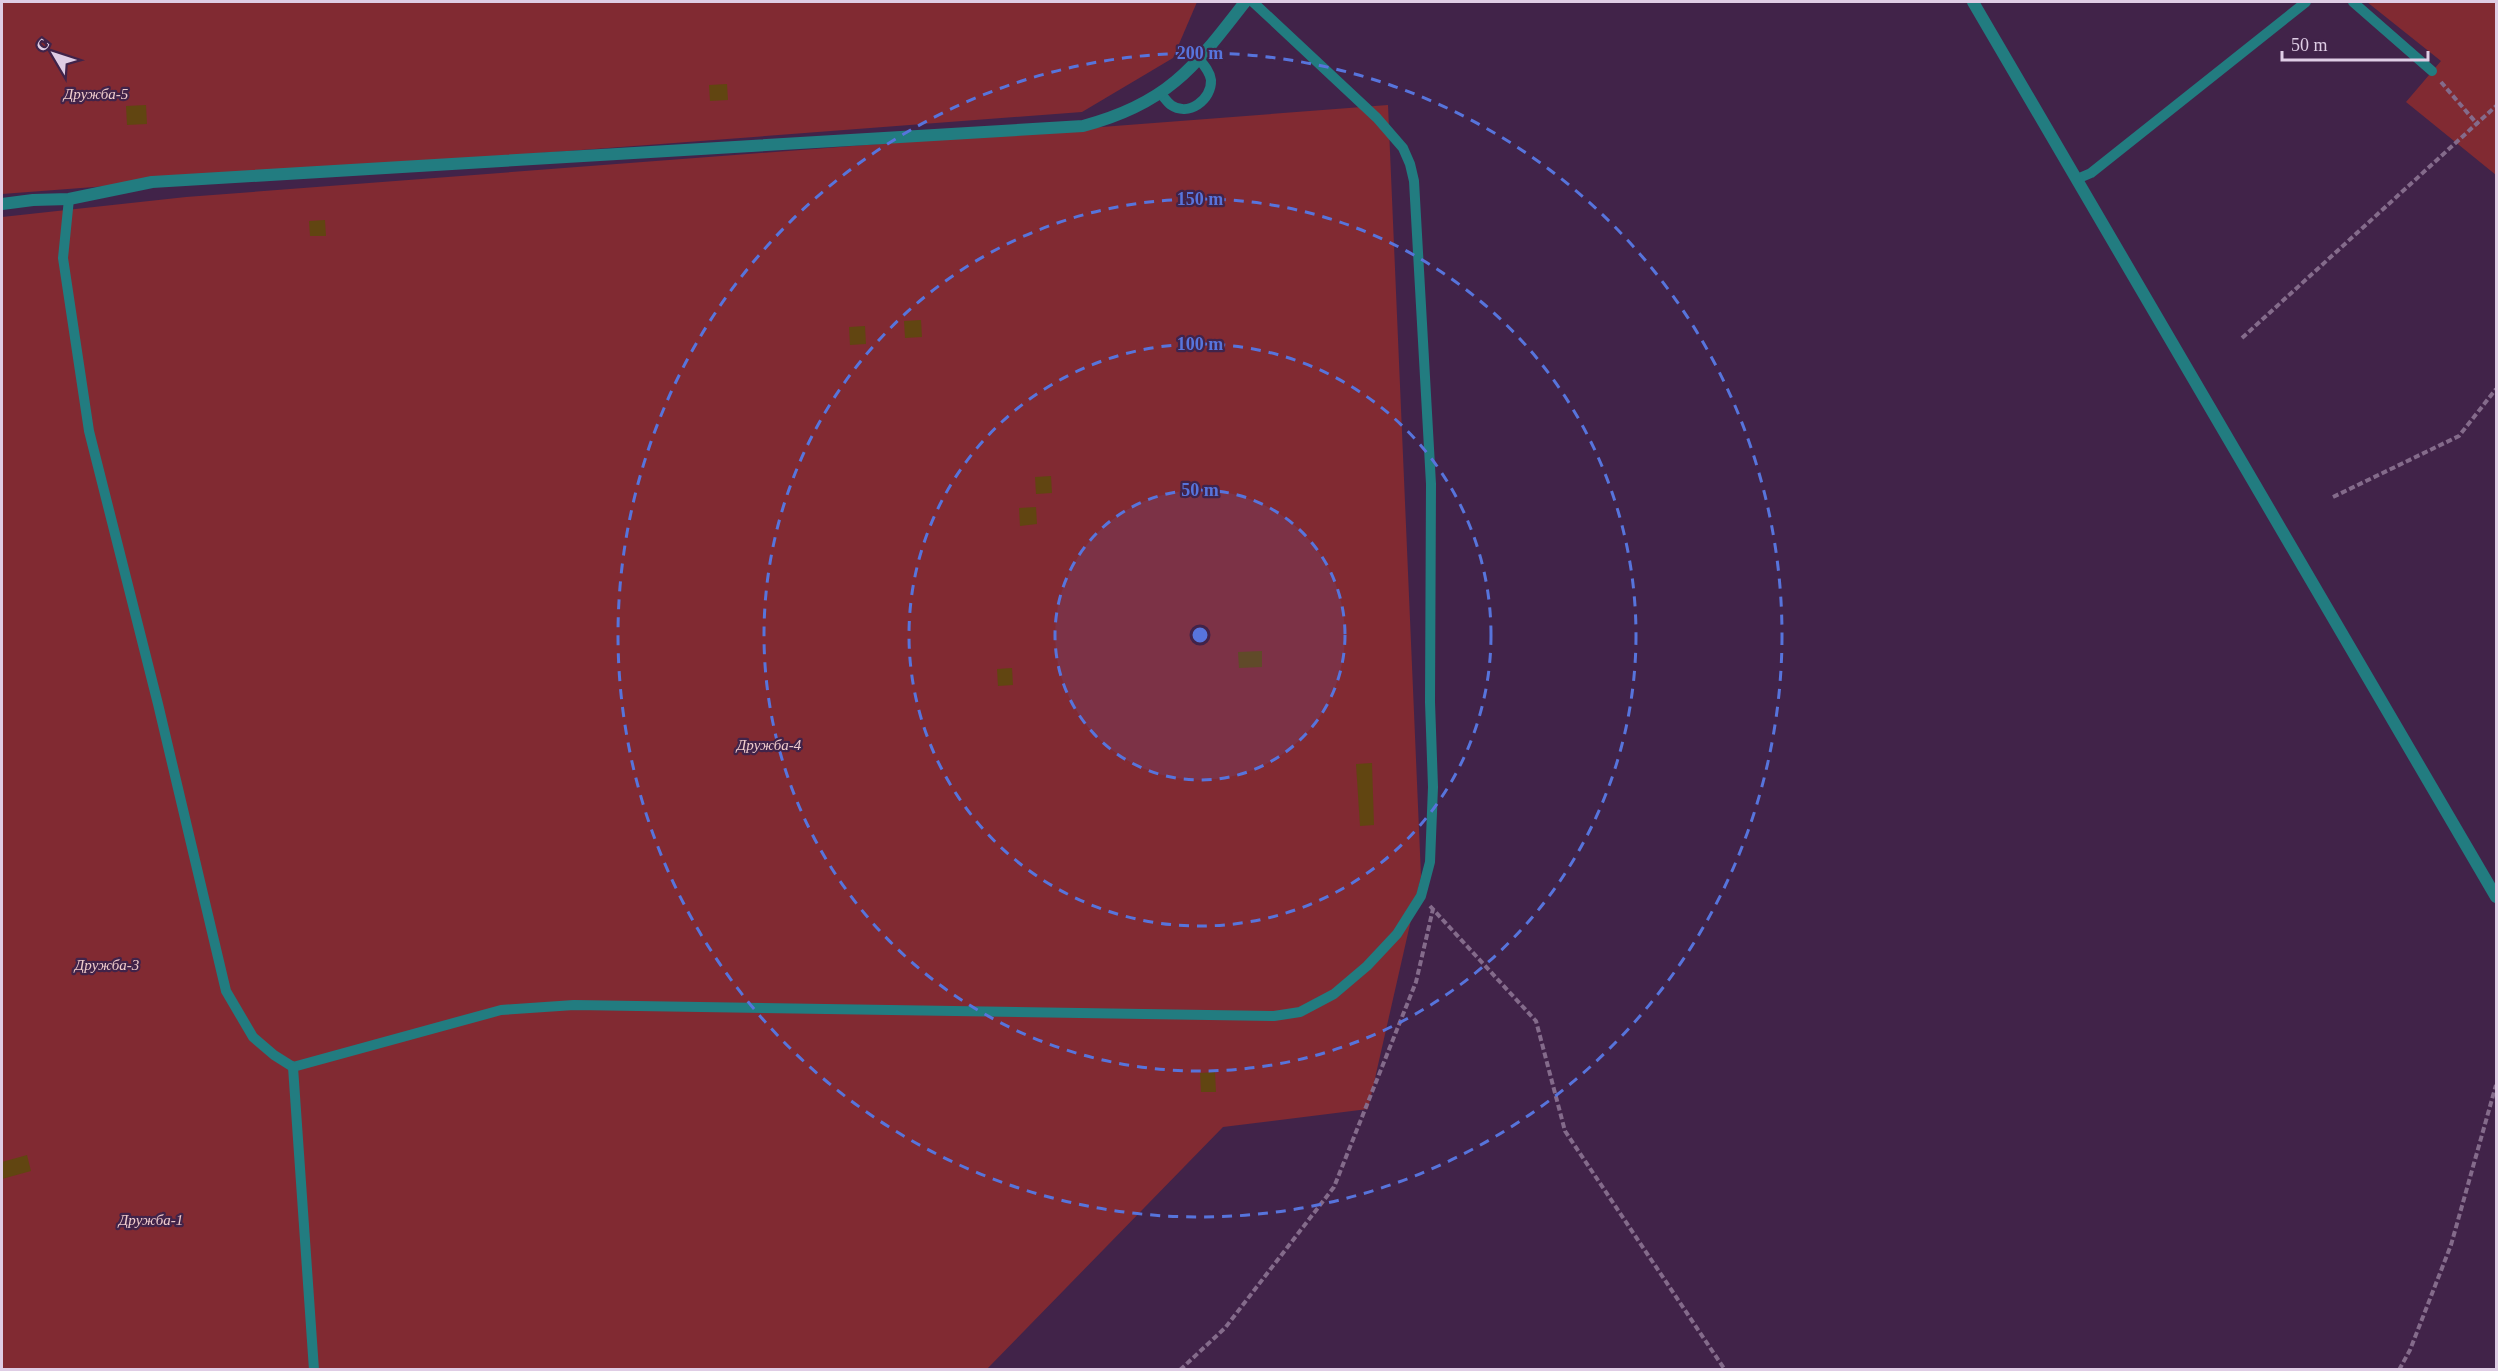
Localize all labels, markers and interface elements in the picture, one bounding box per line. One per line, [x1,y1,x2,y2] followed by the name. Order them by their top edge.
[24,24,84,84] north arrow
[2282,24,2428,62] scale bar
[32,35,53,55] text: С
[2291,35,2328,55] text: 50 m
[1177,43,1223,63] text: 200 m
[62,86,129,102] park label: Дружба-5
[1177,189,1223,209] text: 150 m
[1177,334,1223,354] text: 100 m
[1181,480,1219,500] text: 50 m
[1190,625,1210,645] centre of rings
[735,737,802,753] park label: Дружба-4
[73,957,139,973] park label: Дружба-3
[117,1212,183,1228] park label: Дружба-1

